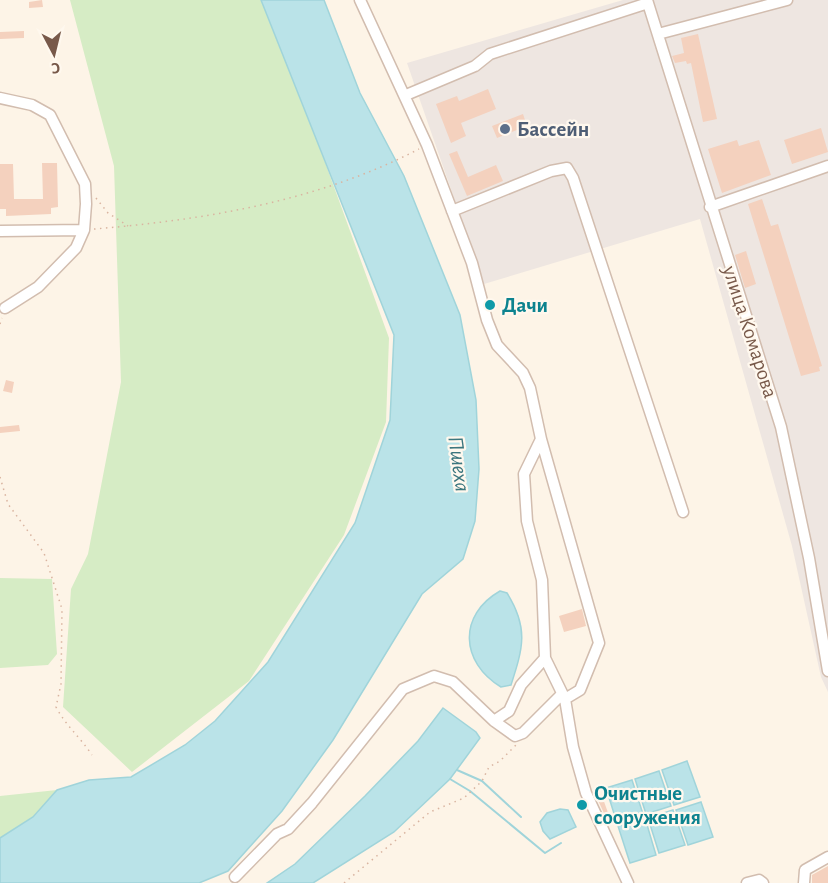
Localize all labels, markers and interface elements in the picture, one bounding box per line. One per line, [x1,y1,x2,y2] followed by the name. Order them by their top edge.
[24,24,84,84] north arrow
[50,59,61,76] text: С
[517,119,589,140] place label: Бассейн
[498,122,512,136] marker: Бассейн
[718,262,781,401] street label: улица Комарова
[502,295,548,316] place label: Дачи
[483,298,497,312] marker: Дачи
[444,435,474,493] water label: Пшеха
[594,783,701,828] place label: Очистные сооружения
[575,798,589,812] marker: Очистные сооружения

